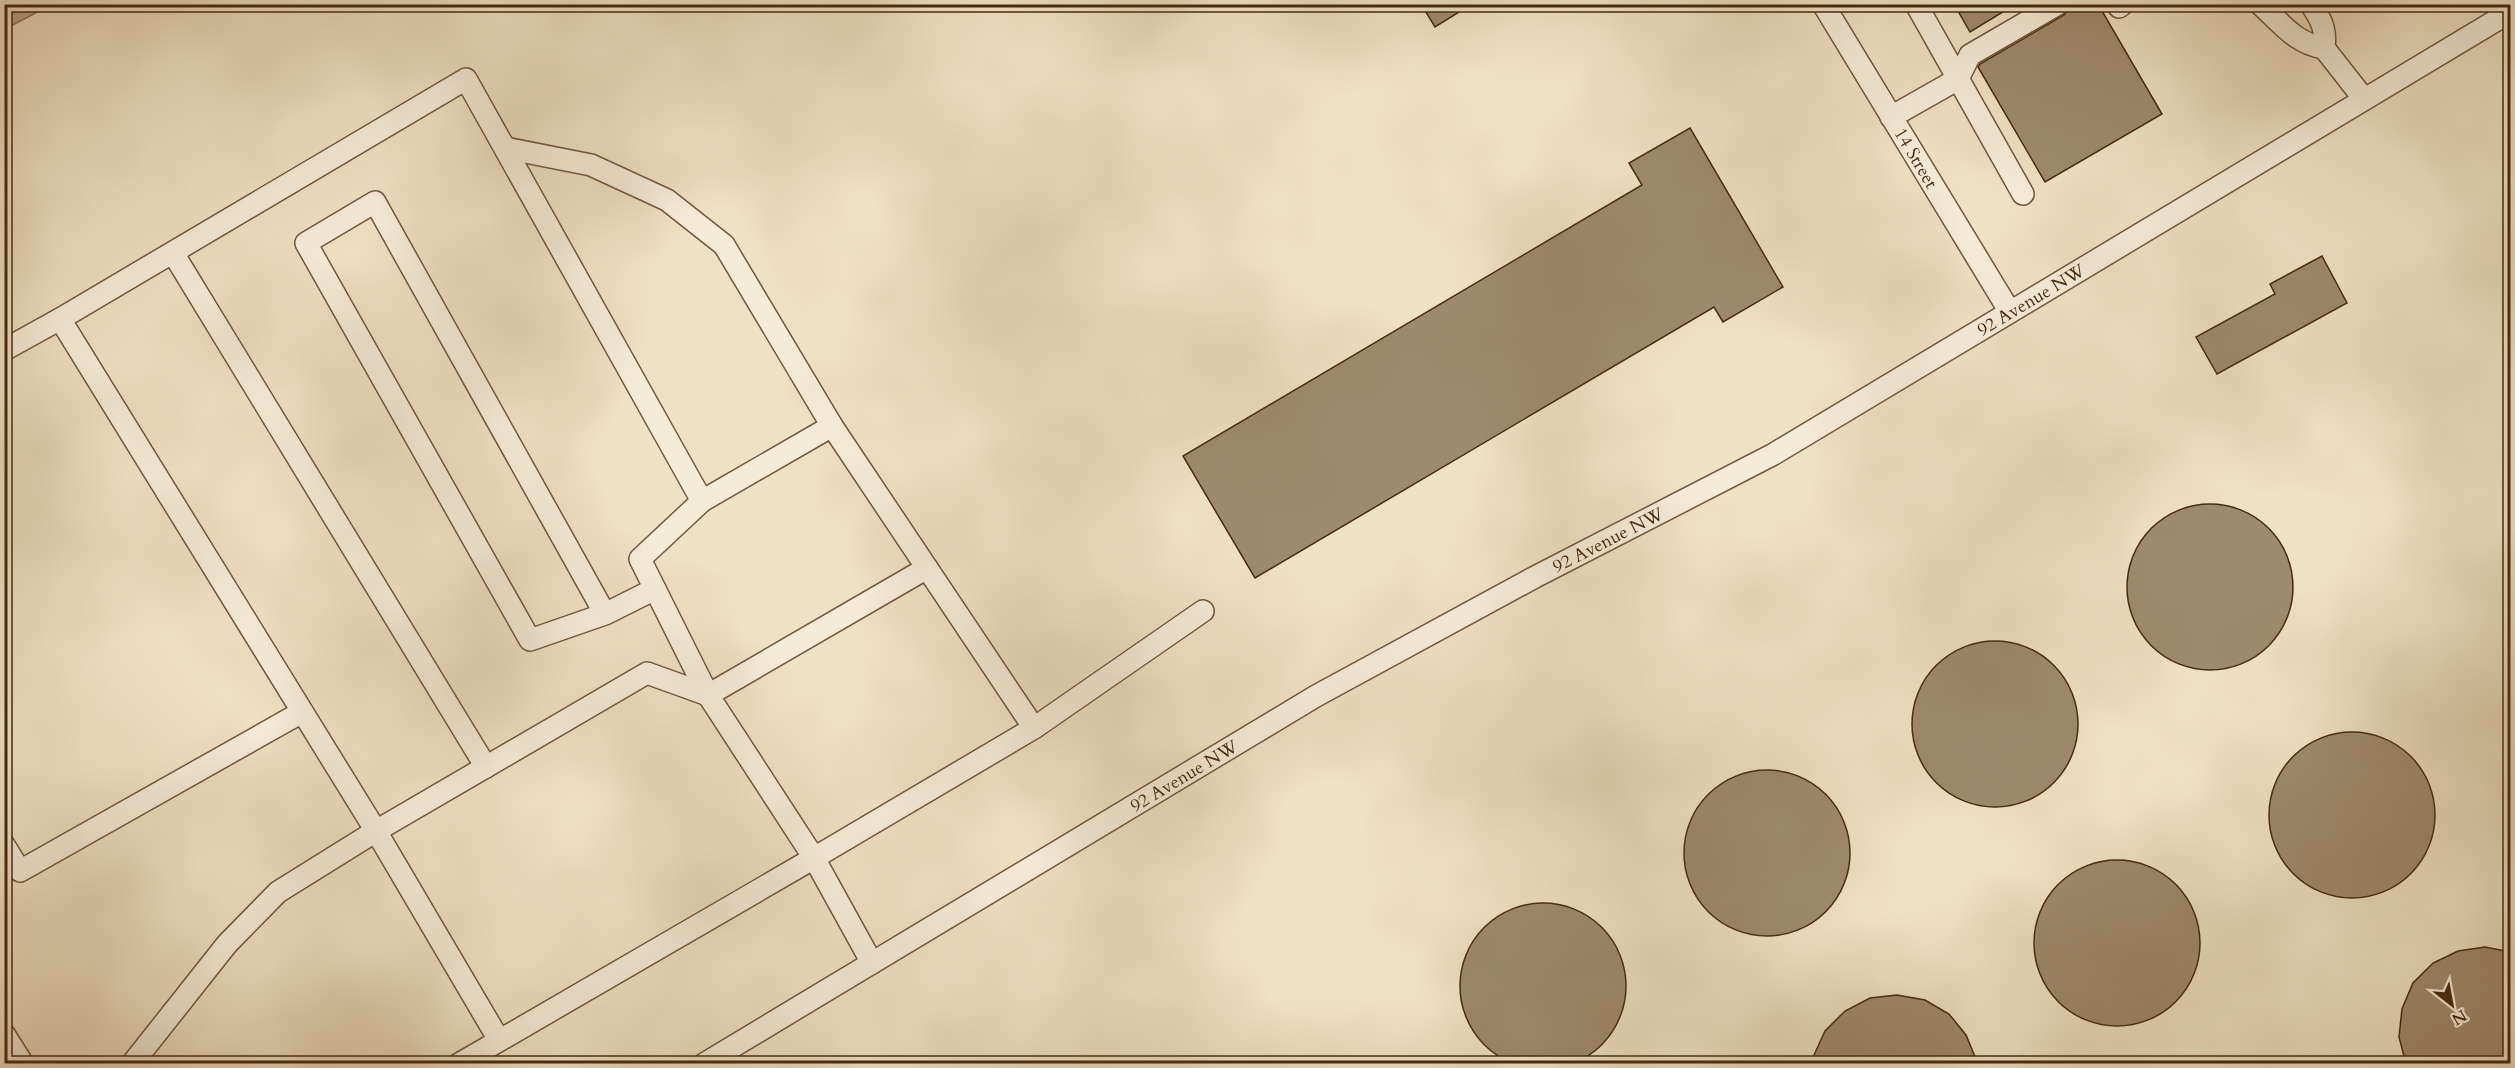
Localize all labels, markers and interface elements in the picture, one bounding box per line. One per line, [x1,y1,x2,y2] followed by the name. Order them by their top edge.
[1888,123,1944,193] street label: 14 Street
[1973,258,2090,342] street label: 92 Avenue NW
[1548,502,1668,579] street label: 92 Avenue NW
[1126,734,1243,818] street label: 92 Avenue NW
[2422,975,2482,1035] north arrow
[2447,1004,2471,1030] text: N

